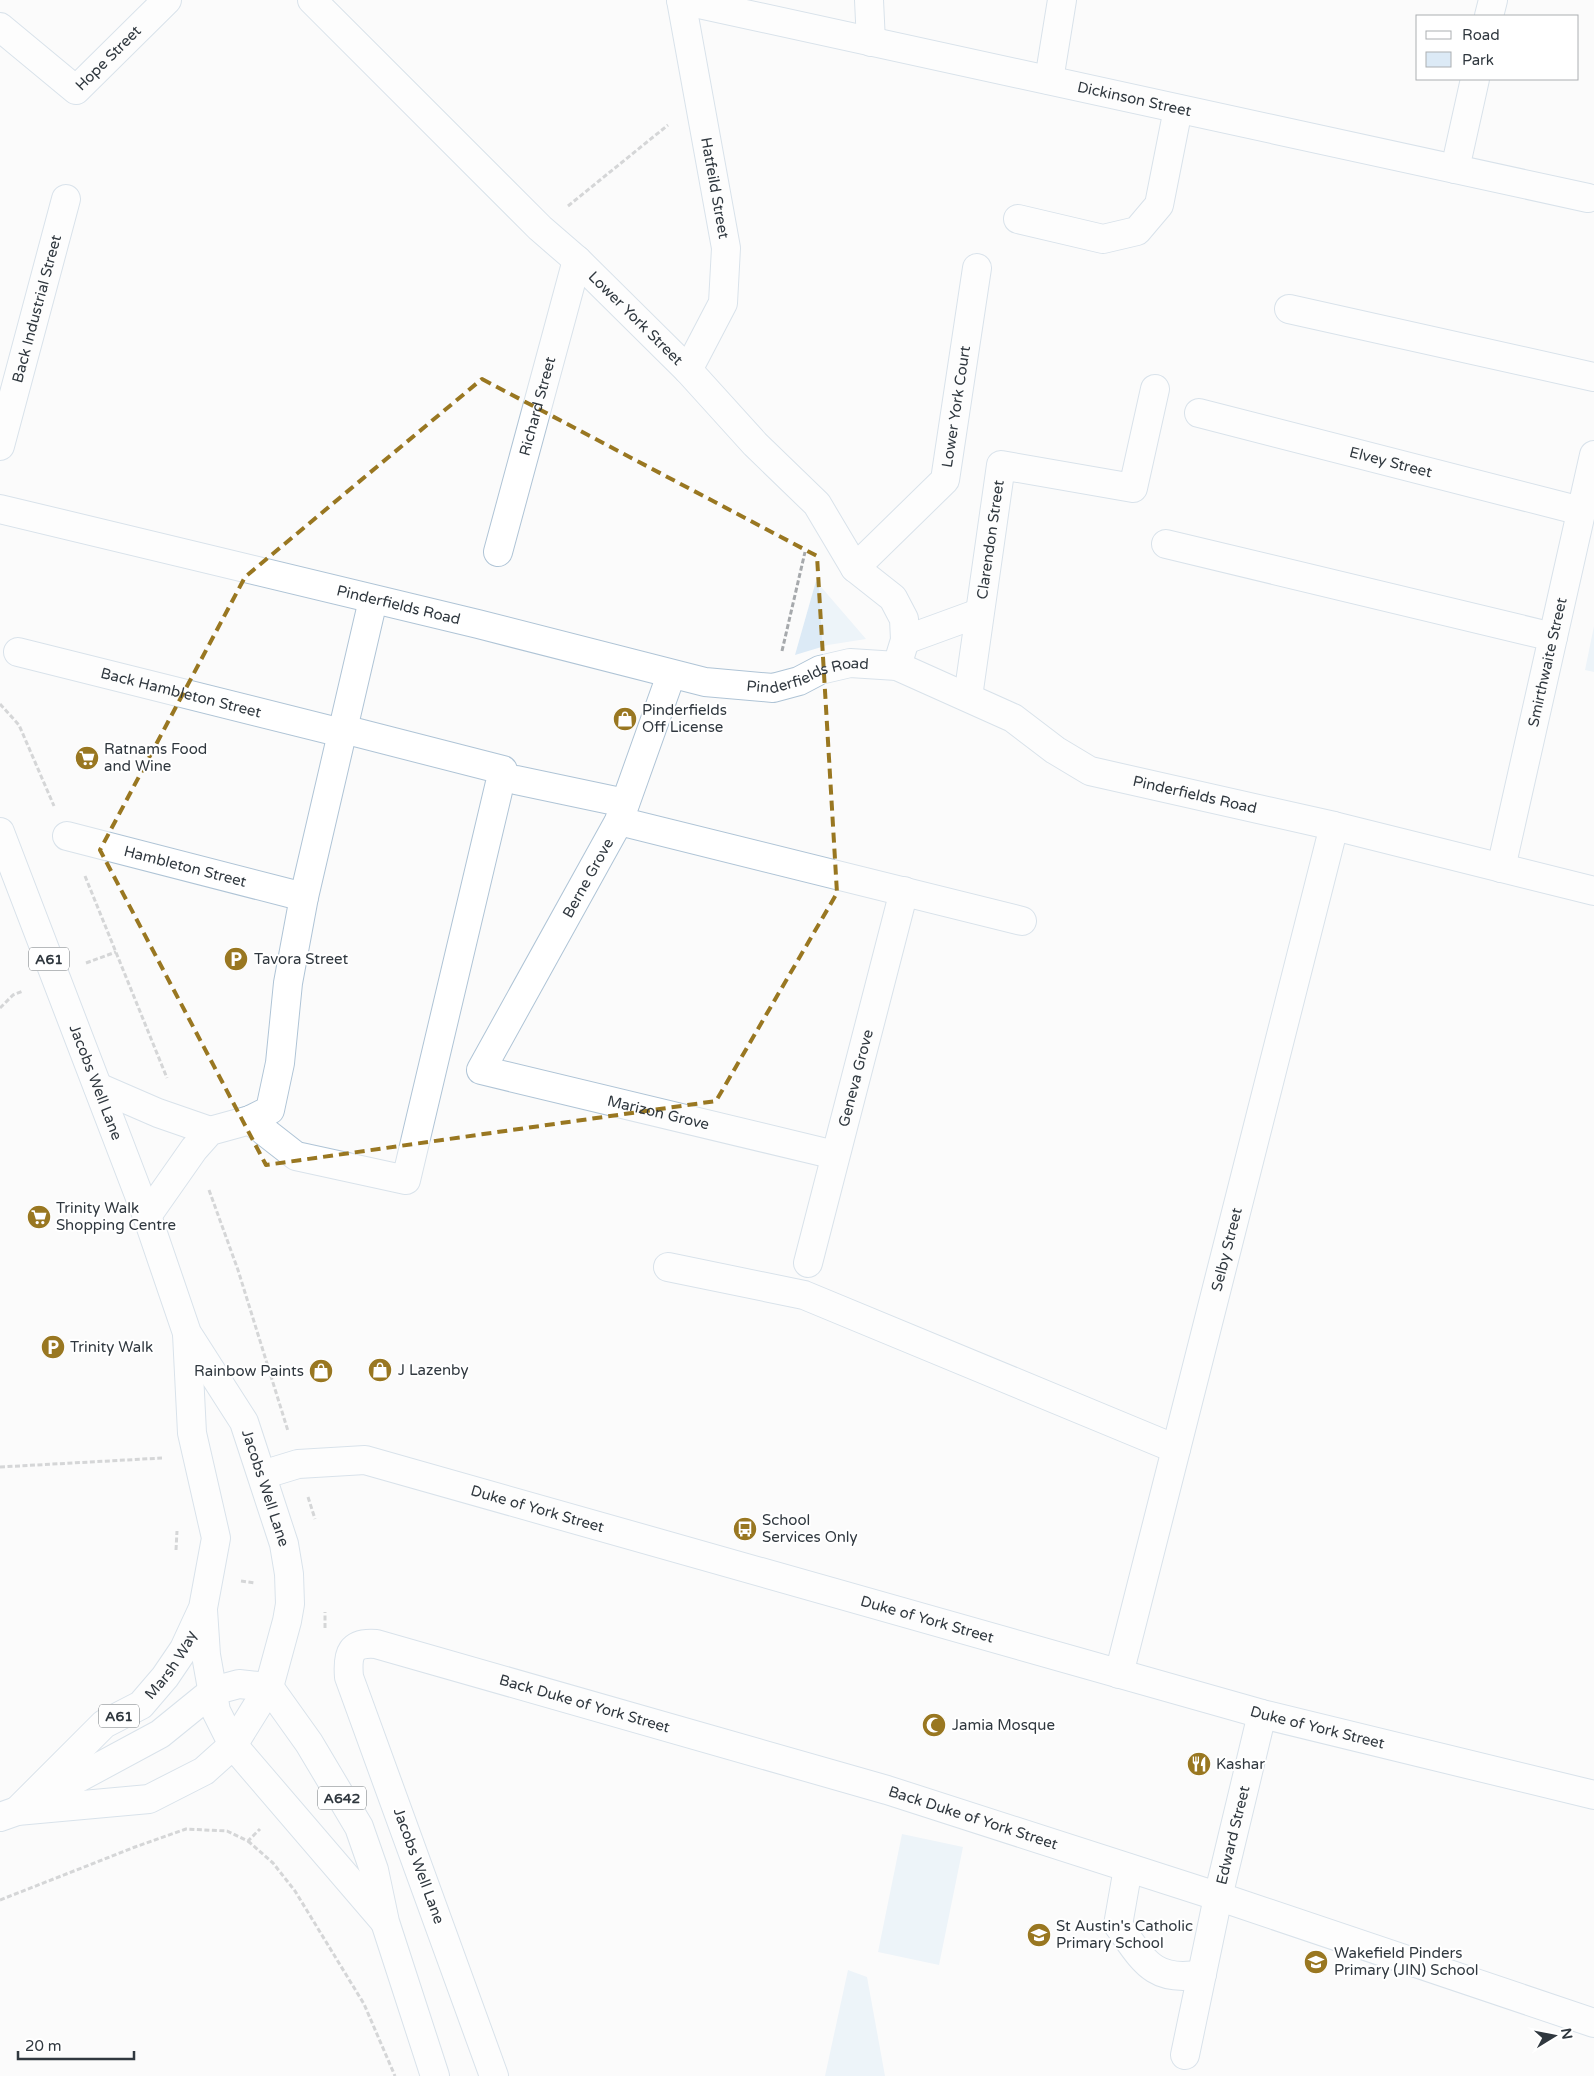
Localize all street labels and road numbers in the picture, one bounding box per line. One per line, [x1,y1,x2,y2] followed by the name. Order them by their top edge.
[72,22,145,94] street label: Hope Street
[1076,78,1193,120] street label: Dickinson Street
[697,136,733,240] street label: Hatfeild Street
[8,233,65,385] street label: Back Industrial Street
[585,267,687,369] street label: Lower York Street
[938,344,974,469] street label: Lower York Court
[515,354,559,458] street label: Richard Street
[1348,443,1434,481] street label: Elvey Street
[973,478,1008,600] street label: Clarendon Street
[335,581,462,628] street label: Pinderfields Road
[1524,595,1571,729] street label: Smirthwaite Street
[746,654,869,698] street label: Pinderfields Road
[99,664,263,722] street label: Back Hambleton Street
[1131,772,1259,817] street label: Pinderfields Road
[559,835,617,921] street label: Berne Grove
[122,842,249,891] street label: Hambleton Street
[29,948,69,971] road number: A61
[66,1022,126,1143] street label: Jacobs Well Lane
[835,1027,877,1129] street label: Geneva Grove
[605,1092,711,1134] street label: Marizon Grove
[1207,1205,1246,1293] street label: Selby Street
[238,1427,293,1549] street label: Jacobs Well Lane
[469,1481,606,1536] street label: Duke of York Street
[858,1592,996,1647] street label: Duke of York Street
[141,1627,200,1703] street label: Marsh Way
[497,1671,672,1737] street label: Back Duke of York Street
[1248,1702,1387,1753] street label: Duke of York Street
[99,1704,139,1728] road number: A61
[886,1782,1060,1853] street label: Back Duke of York Street
[1212,1784,1253,1886] street label: Edward Street
[318,1786,366,1810] road number: A642
[390,1806,448,1926] street label: Jacobs Well Lane

